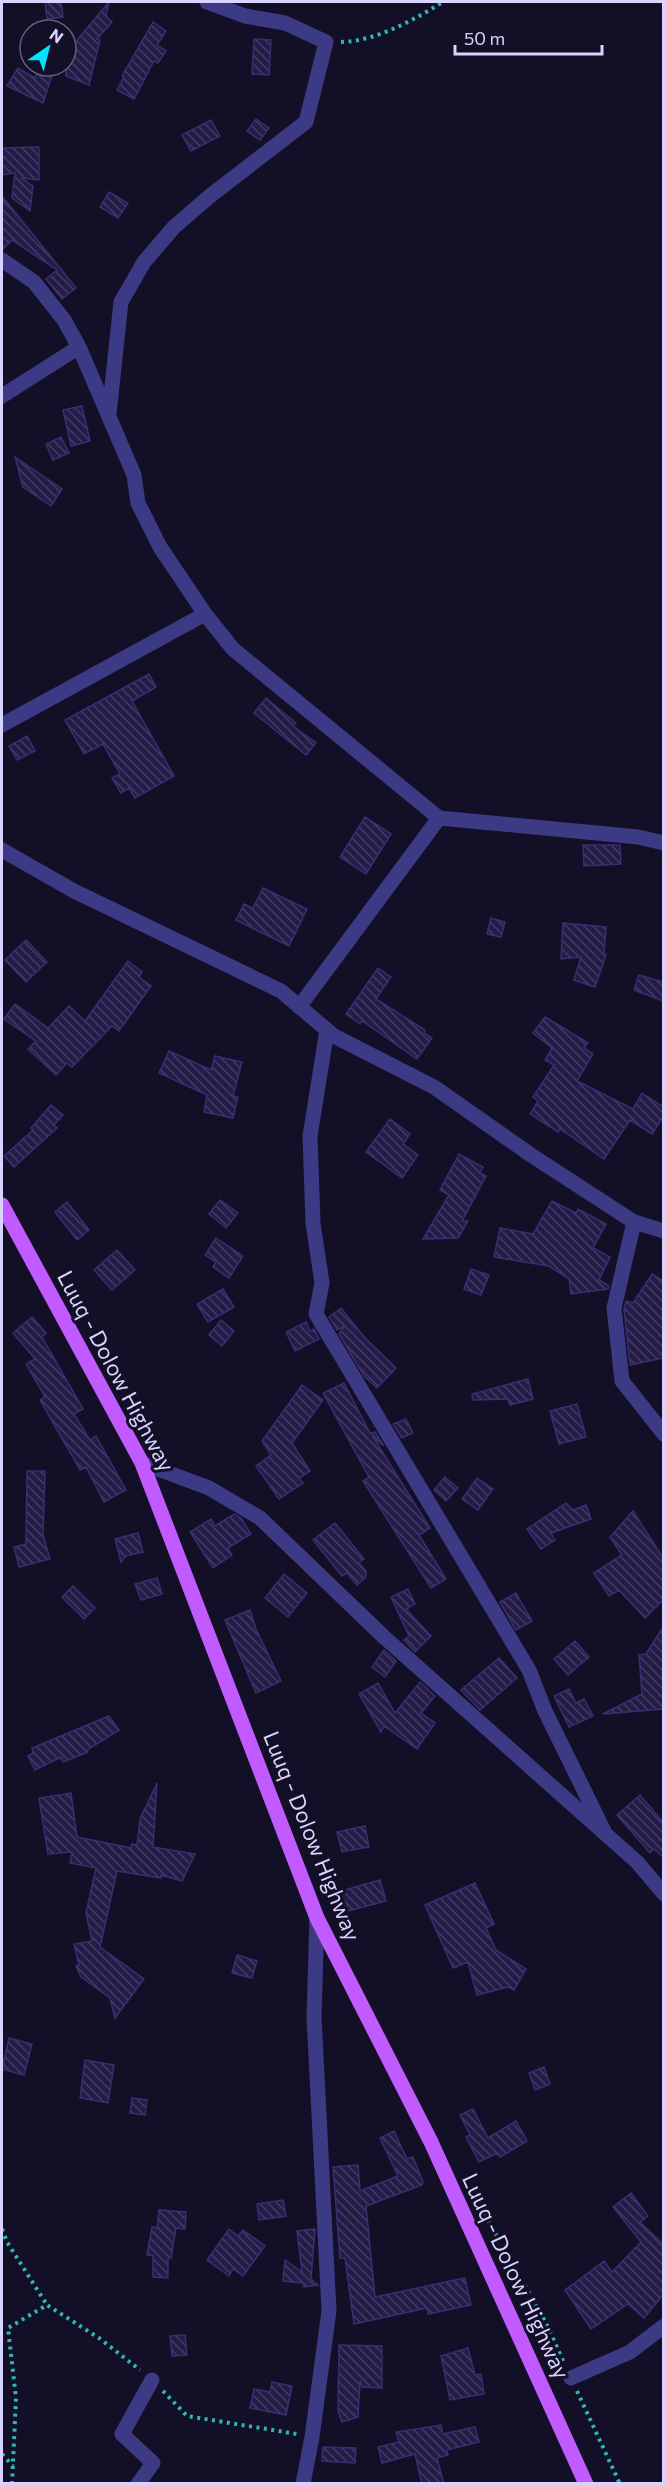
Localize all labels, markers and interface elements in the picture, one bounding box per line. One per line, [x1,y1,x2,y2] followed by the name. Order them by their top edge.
[18,18,78,78] north arrow
[455,18,602,56] scale bar
[47,24,67,47] text: N
[464,27,505,49] text: 50 m
[52,1266,181,1476] street label: Luuq - Dolow Highway
[258,1727,367,1945] street label: Luuq - Dolow Highway
[457,2169,576,2383] street label: Luuq - Dolow Highway

